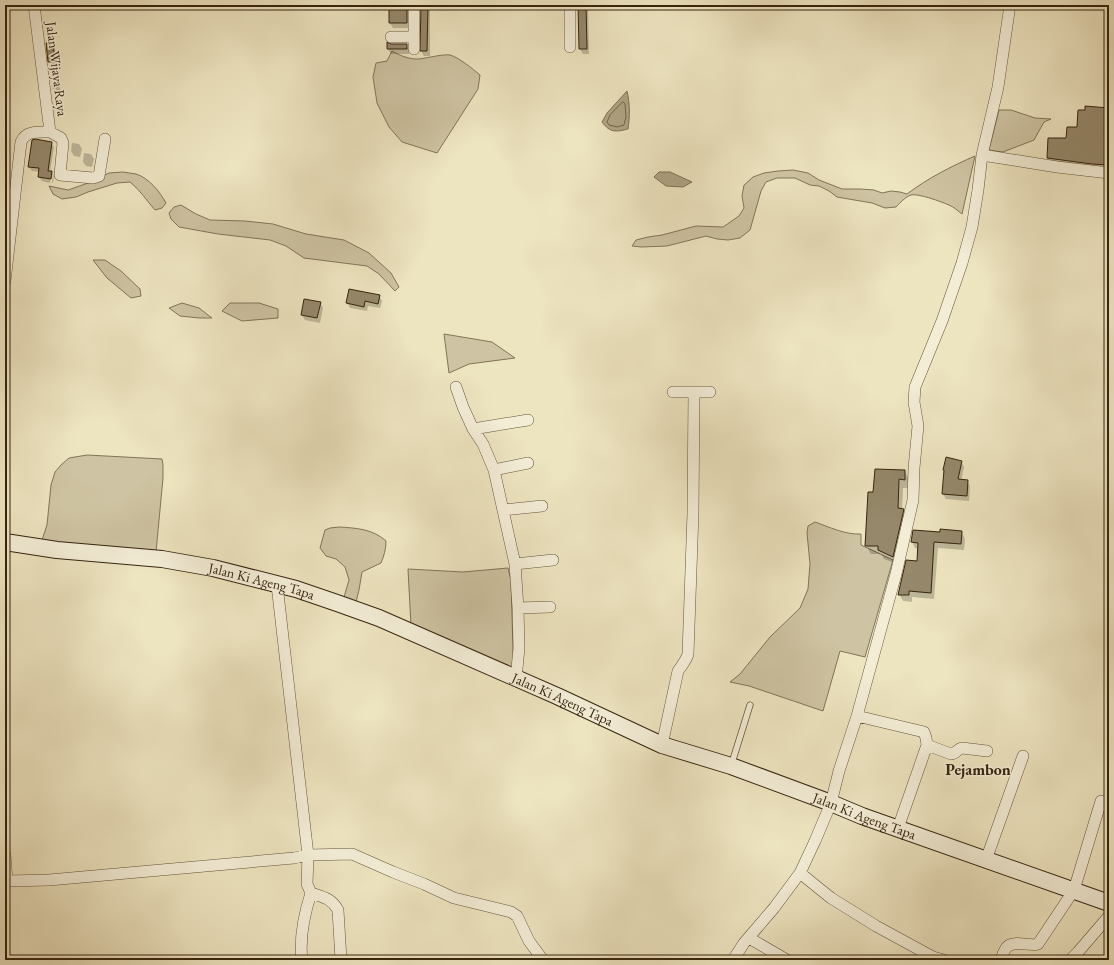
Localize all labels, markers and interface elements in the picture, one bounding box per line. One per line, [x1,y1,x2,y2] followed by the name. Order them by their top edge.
[42,20,72,118] street label: Jalan Wijaya Raya
[206,558,317,604] street label: Jalan Ki Ageng Tapa
[508,668,616,730] street label: Jalan Ki Ageng Tapa
[945,759,1011,780] district label: Pejambon
[809,788,919,843] street label: Jalan Ki Ageng Tapa

